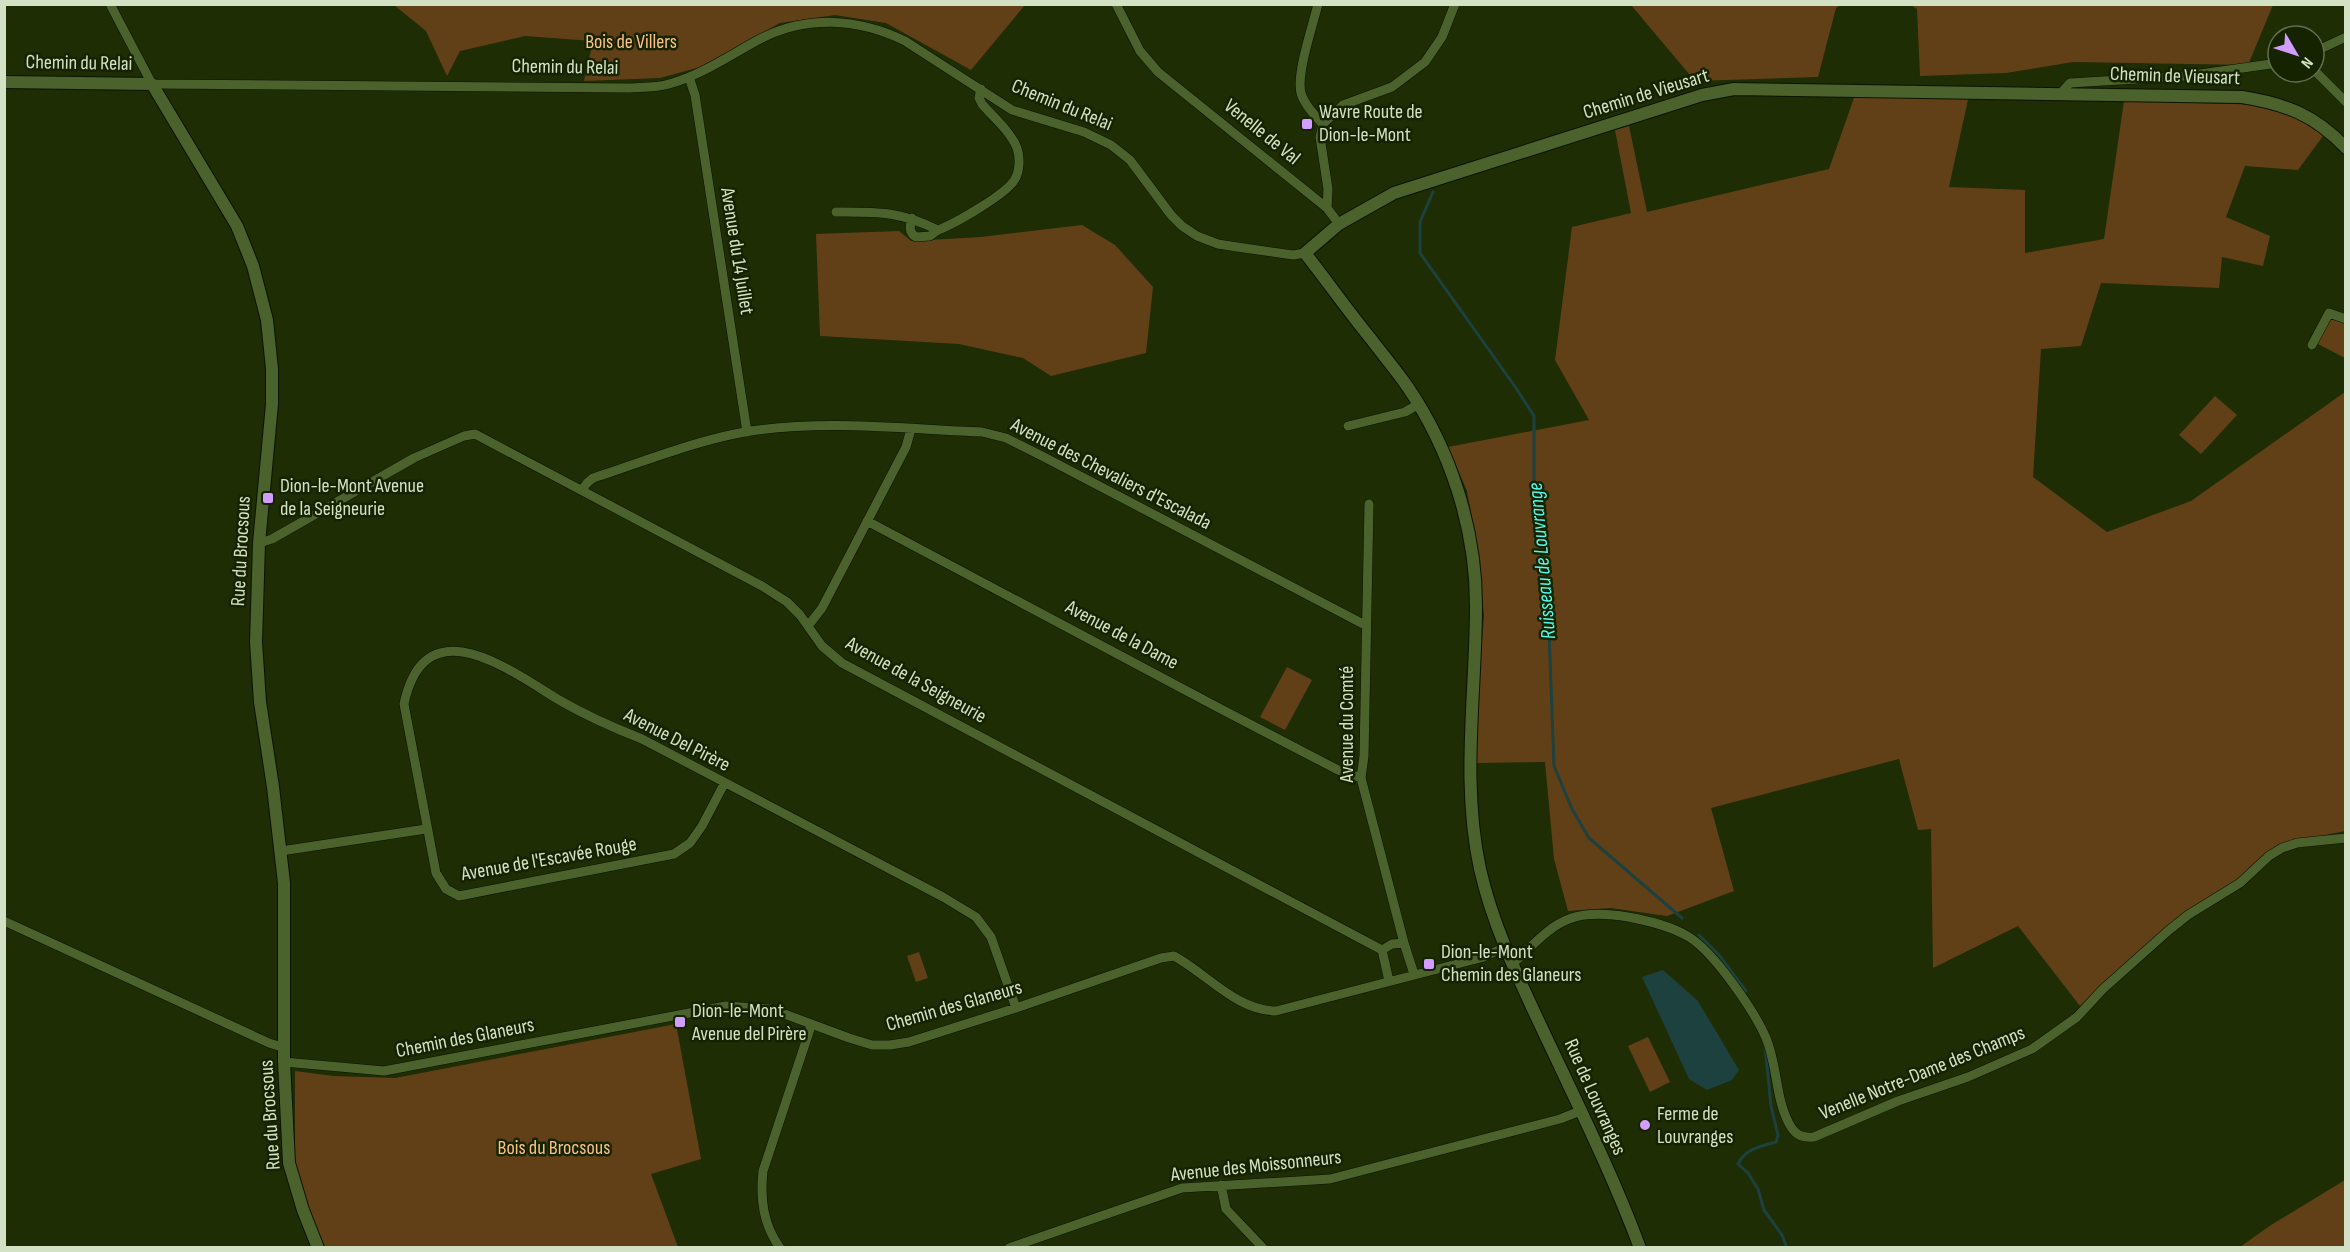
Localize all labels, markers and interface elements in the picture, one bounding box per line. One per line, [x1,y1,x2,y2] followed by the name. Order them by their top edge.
[2266,24,2326,84] north arrow
[585,30,677,54] park label: Bois de Villers
[25,50,133,76] street label: Chemin du Relai
[2296,53,2317,72] text: N
[511,54,619,80] street label: Chemin du Relai
[2110,62,2240,90] street label: Chemin de Vieusart
[1580,63,1712,125] street label: Chemin de Vieusart
[1008,74,1116,136] street label: Chemin du Relai
[1219,94,1305,170] street label: Venelle de Val
[1319,100,1423,147] place label: Wavre Route de Dion-le-Mont
[1300,117,1314,131] marker: Wavre Route de Dion-le-Mont
[715,185,759,316] street label: Avenue du 14 Juillet
[1006,413,1215,535] street label: Avenue des Chevaliers d'Escalada
[280,474,424,521] place label: Dion-le-Mont Avenue de la Seigneurie
[1523,482,1561,640] water label: Ruisseau de Louvrange
[261,491,275,505] marker: Dion-le-Mont Avenue de la Seigneurie
[226,495,256,607] street label: Rue du Brocsous
[1061,595,1183,675] street label: Avenue de la Dame
[841,631,990,729] street label: Avenue de la Seigneurie
[1335,666,1359,783] street label: Avenue du Comté
[619,703,734,777] street label: Avenue Del Pirère
[458,832,639,886] street label: Avenue de l'Escavée Rouge
[1441,940,1581,987] place label: Dion-le-Mont Chemin des Glaneurs
[1422,957,1436,971] marker: Dion-le-Mont Chemin des Glaneurs
[883,975,1025,1037] street label: Chemin des Glaneurs
[691,999,806,1046] place label: Dion-le-Mont Avenue del Pirère
[394,1013,536,1063] street label: Chemin des Glaneurs
[673,1015,687,1029] marker: Dion-le-Mont Avenue del Pirère
[1816,1021,2028,1125] street label: Venelle Notre-Dame des Champs
[1559,1035,1631,1159] street label: Rue de Louvranges
[254,1059,286,1171] street label: Rue du Brocsous
[1657,1102,1733,1149] place label: Ferme de Louvranges
[1638,1118,1652,1132] marker: Ferme de Louvranges
[498,1136,610,1160] park label: Bois du Brocsous
[1169,1145,1342,1187] street label: Avenue des Moissonneurs

